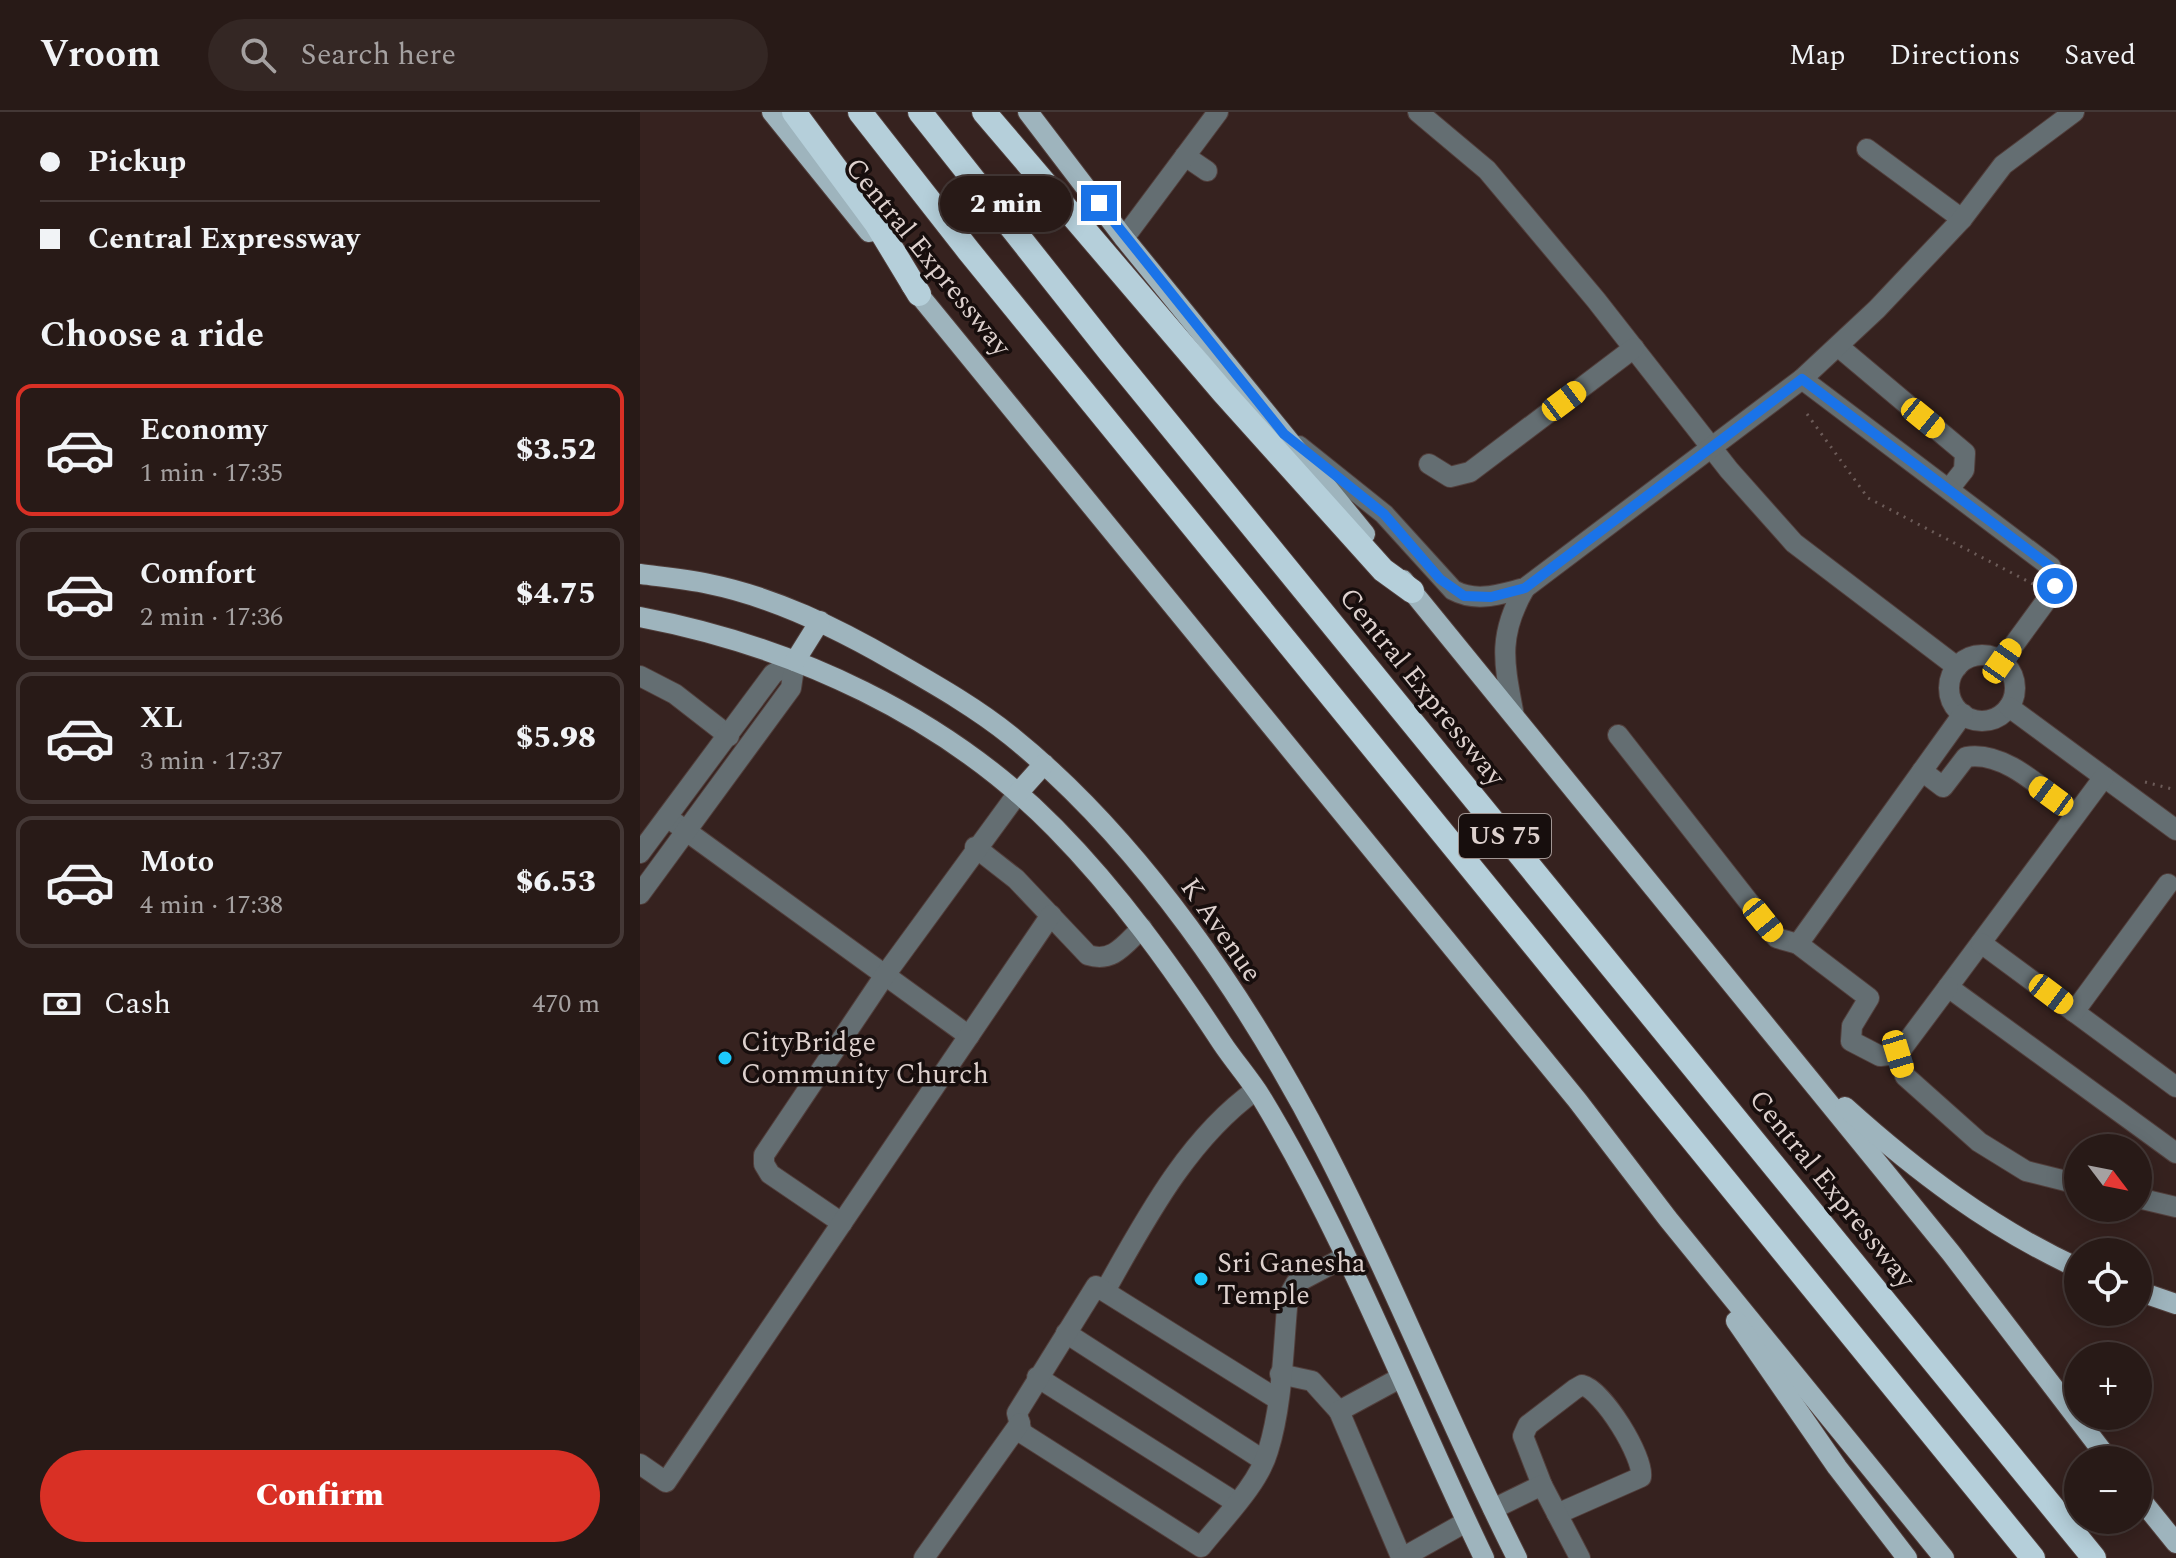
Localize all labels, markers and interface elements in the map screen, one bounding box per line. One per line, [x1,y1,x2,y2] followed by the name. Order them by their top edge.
[208,19,768,91] search box
[40,26,160,84] text: Vroom
[300,32,456,78] text: Search here
[236,33,280,77] icon: search
[1789,34,1846,77] text: Map
[1890,34,2020,77] text: Directions
[2064,34,2136,77] text: Saved
[88,139,186,185] text: Pickup
[834,148,1023,367] street label: Central Expressway
[939,175,1071,231] callout: 2 min
[970,184,1042,224] text: 2 min
[1081,185,1117,221] route end
[88,216,360,262] text: Central Expressway
[40,308,264,363] text: Choose a ride
[1538,377,1590,425] car
[1897,394,1949,442] car
[140,407,267,453] text: Economy
[44,414,116,486] icon: car
[516,427,596,473] text: $3.52
[140,453,283,493] text: 1 min · 17:35
[140,551,256,597] text: Comfort
[44,558,116,630] icon: car
[2037,568,2073,604] route start
[516,571,596,617] text: $4.75
[1328,578,1517,797] street label: Central Expressway
[140,597,283,637] text: 2 min · 17:36
[1978,634,2026,688] car
[140,695,183,741] text: XL
[44,702,116,774] icon: car
[516,715,596,761] text: $5.98
[140,741,283,781] text: 3 min · 17:37
[2025,772,2077,820] car
[1459,814,1551,858] road number: US 75
[140,839,214,885] text: Moto
[44,846,116,918] icon: car
[516,859,596,905] text: $6.53
[1169,869,1273,991] street label: K Avenue
[140,885,283,925] text: 4 min · 17:38
[1739,894,1787,946] car
[2025,970,2077,1018] car
[104,981,171,1027] text: Cash
[40,982,84,1026] icon: cash
[532,984,600,1024] text: 470 m
[741,1021,989,1096] place label: CityBridge Community Church
[1880,1028,1916,1080] car
[716,1049,734,1067] marker: CityBridge Community Church
[1738,1080,1927,1299] street label: Central Expressway
[2064,1134,2152,1222] north arrow
[2064,1134,2152,1534] map controls
[2064,1238,2152,1326] button: locate
[1217,1242,1366,1317] place label: Sri Ganesha Temple
[1192,1270,1210,1288] marker: Sri Ganesha Temple
[2064,1342,2152,1430] button: +
[2064,1446,2152,1534] button: −
[40,1450,600,1542] button: Confirm

